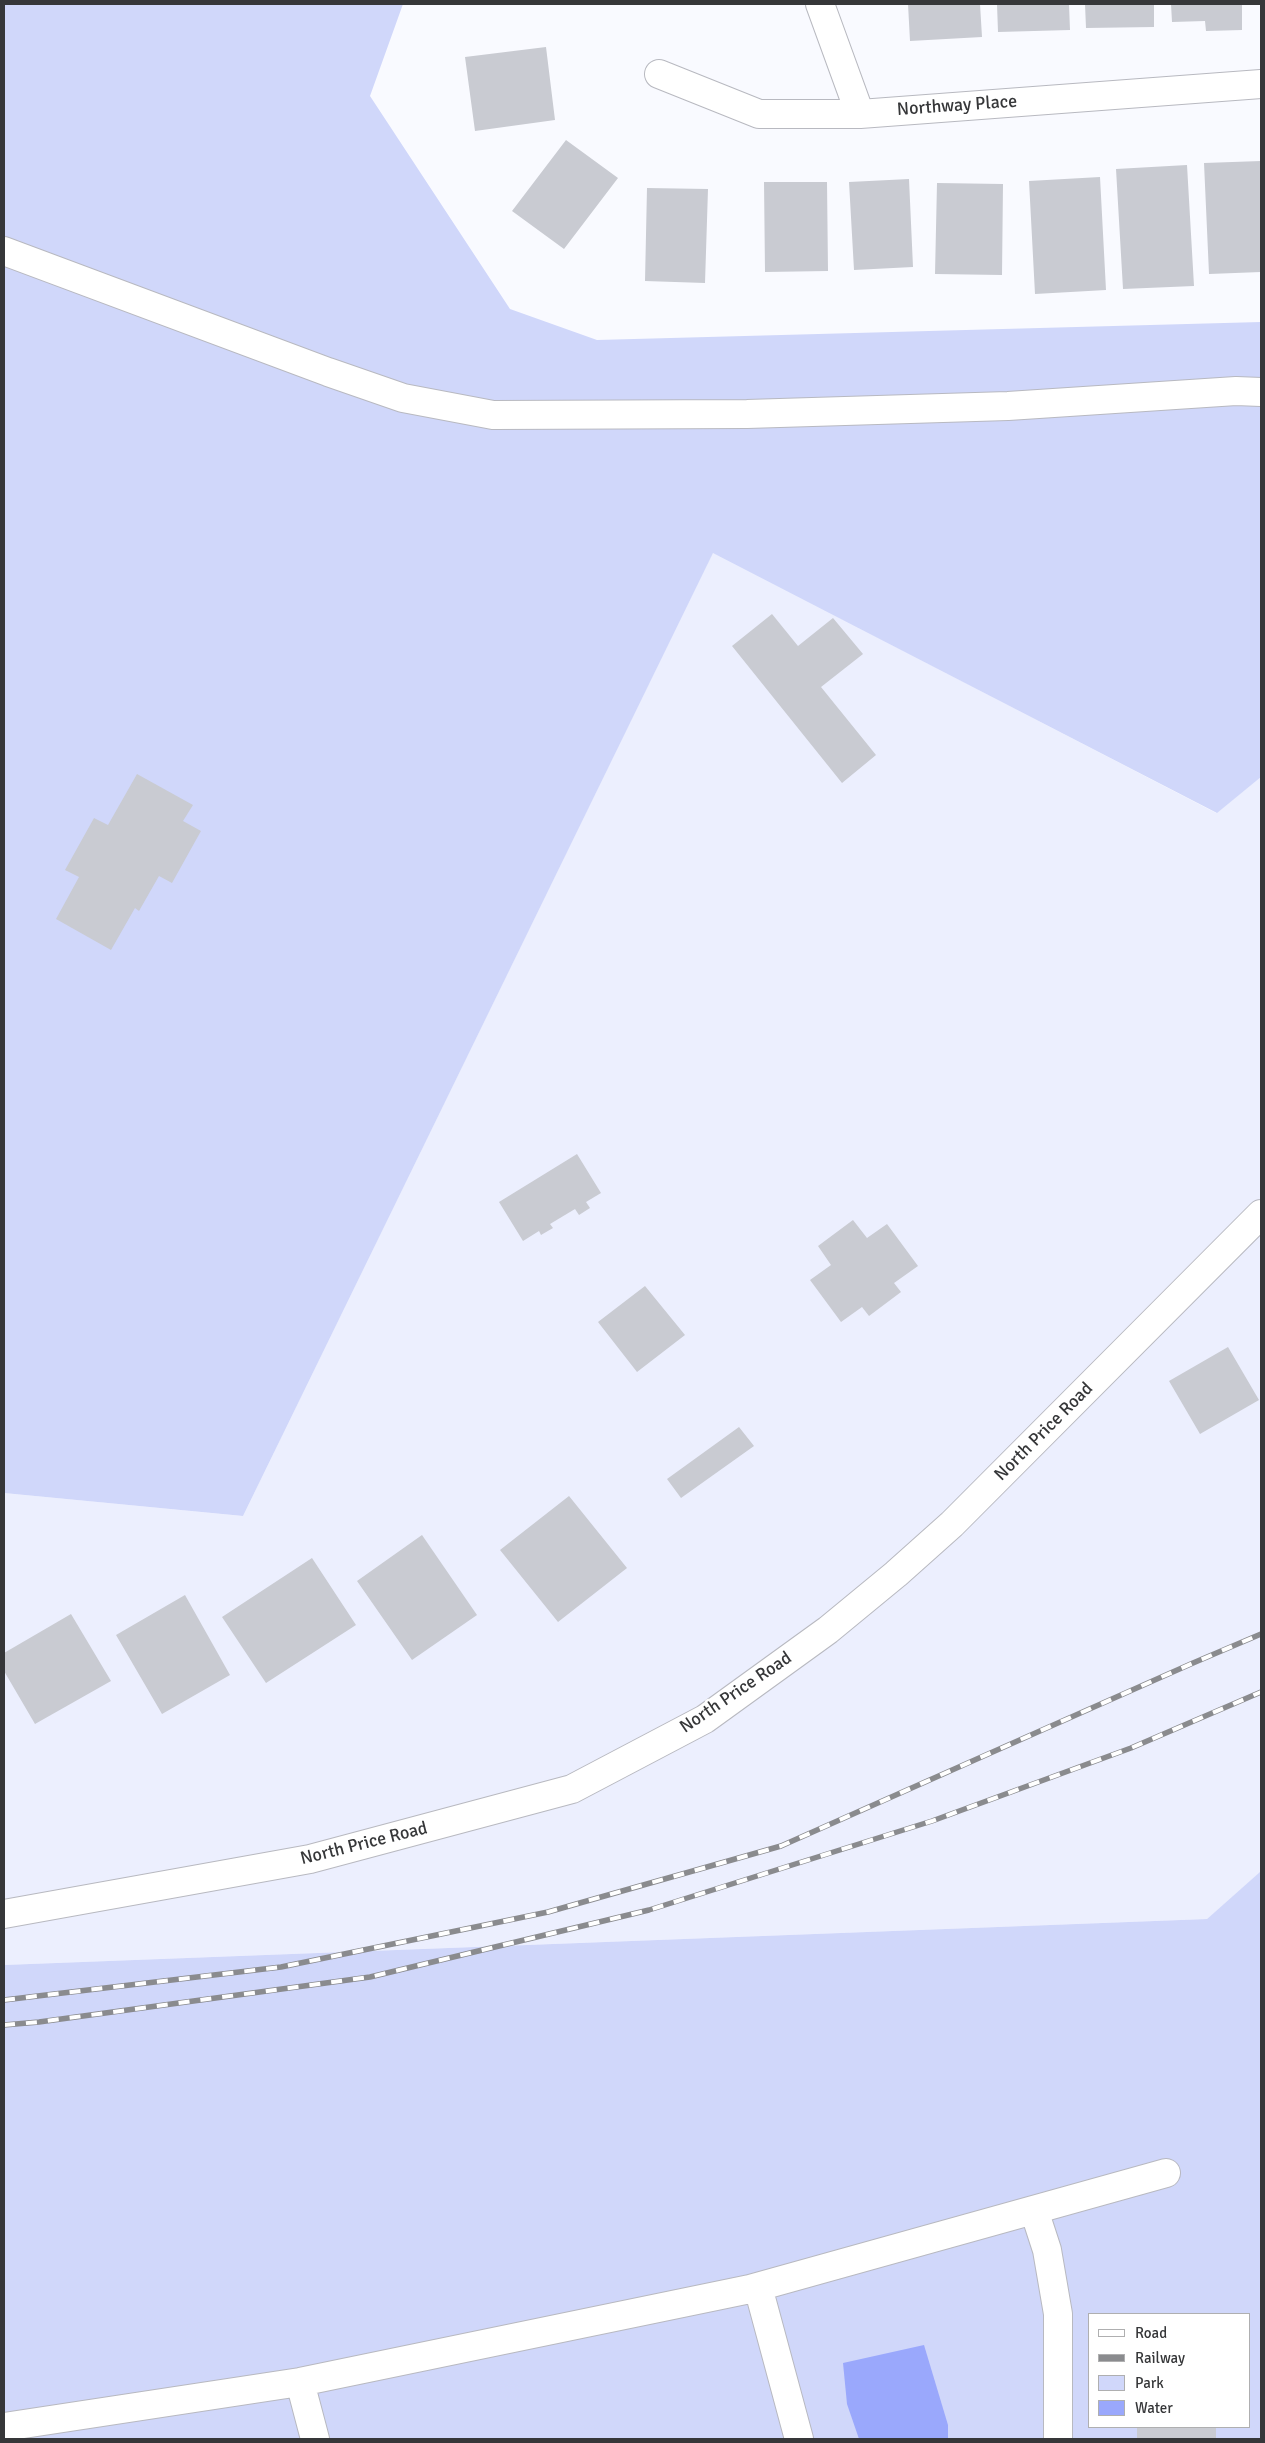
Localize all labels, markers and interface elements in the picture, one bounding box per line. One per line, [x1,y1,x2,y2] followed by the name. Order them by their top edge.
[896,91,1018,121] street label: Northway Place
[990,1378,1098,1486] street label: North Price Road
[676,1648,796,1738] street label: North Price Road
[298,1818,430,1870] street label: North Price Road
[1088,2313,1250,2428] legend
[1135,2324,1167,2342] text: Road
[1135,2349,1185,2367] text: Railway
[1135,2374,1164,2392] text: Park
[1135,2399,1173,2417] text: Water

